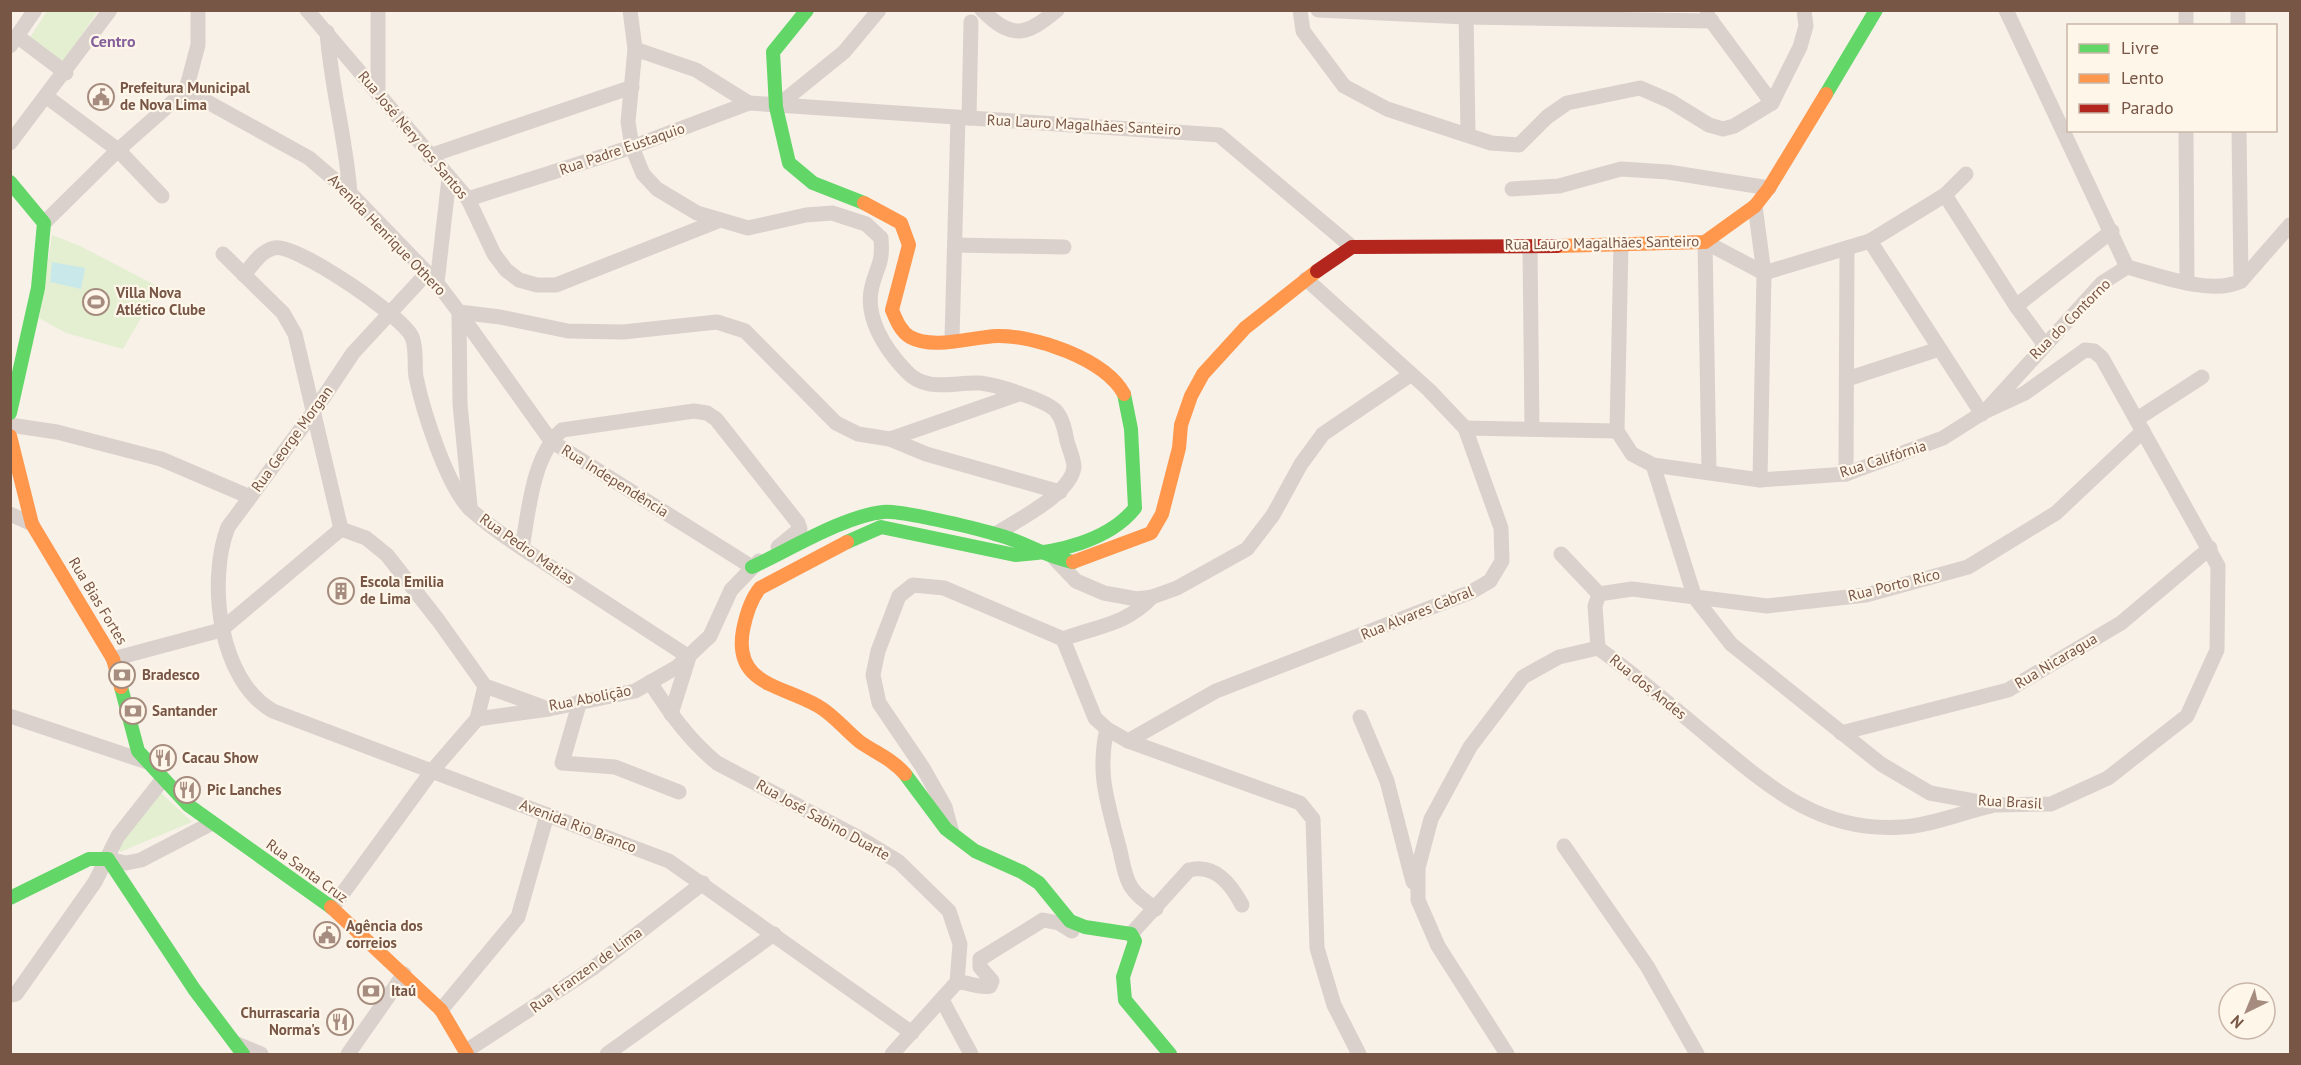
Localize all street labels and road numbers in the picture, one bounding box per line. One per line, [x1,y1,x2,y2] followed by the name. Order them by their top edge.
[354,67,472,203] street label: Rua José Nery dos Santos
[986,110,1182,139] street label: Rua Lauro Magalhães Santeiro
[557,118,687,179] street label: Rua Padre Eustaquio
[324,170,450,299] street label: Avenida Henrique Othero
[1505,231,1699,254] street label: Rua Lauro Magalhães Santeiro
[2025,274,2114,363] street label: Rua do Contorno
[247,382,336,495] street label: Rua George Morgan
[1837,436,1929,481] street label: Rua Califórnia
[558,440,672,521] street label: Rua Independência
[476,509,578,588] street label: Rua Pedro Matias
[65,553,132,648] street label: Rua Bias Fortes
[1846,564,1942,605] street label: Rua Porto Rico
[1358,581,1476,644] street label: Rua Alvares Cabral
[2011,629,2100,693] street label: Rua Nicaragua
[1606,650,1691,723] street label: Rua dos Andes
[547,680,633,715] street label: Rua Abolição
[753,775,893,864] street label: Rua José Sabino Duarte
[1977,790,2043,813] street label: Rua Brasil
[517,795,639,857] street label: Avenida Rio Branco
[263,835,352,907] street label: Rua Santa Cruz
[526,922,646,1017] street label: Rua Franzen de Lima

